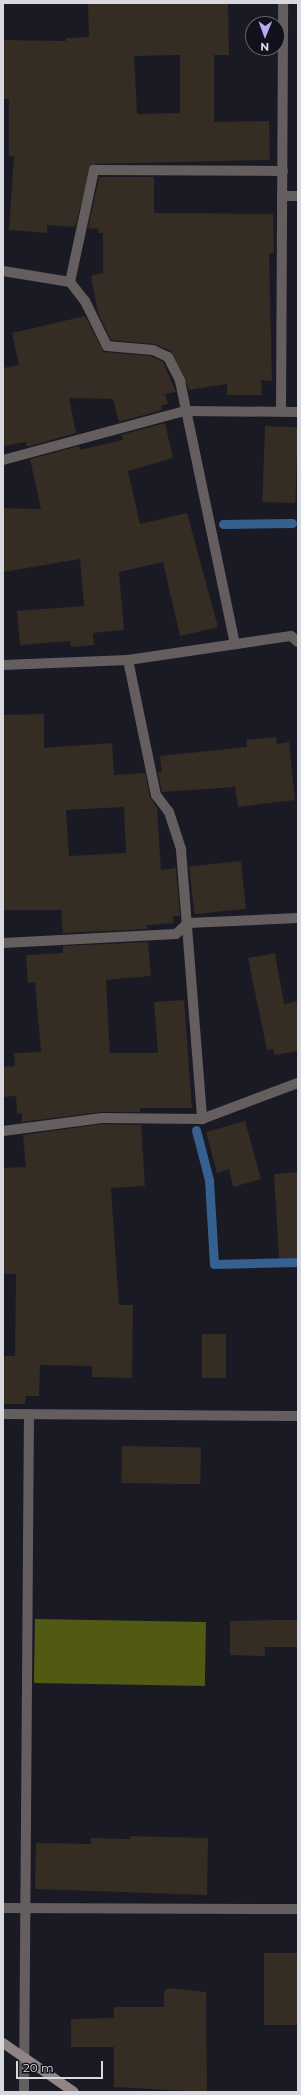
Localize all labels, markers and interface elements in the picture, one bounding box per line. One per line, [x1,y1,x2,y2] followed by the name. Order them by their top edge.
[245,16,285,56] north arrow
[260,40,269,54] text: N
[18,2053,105,2079] scale bar
[23,2060,54,2075] text: 20 m

